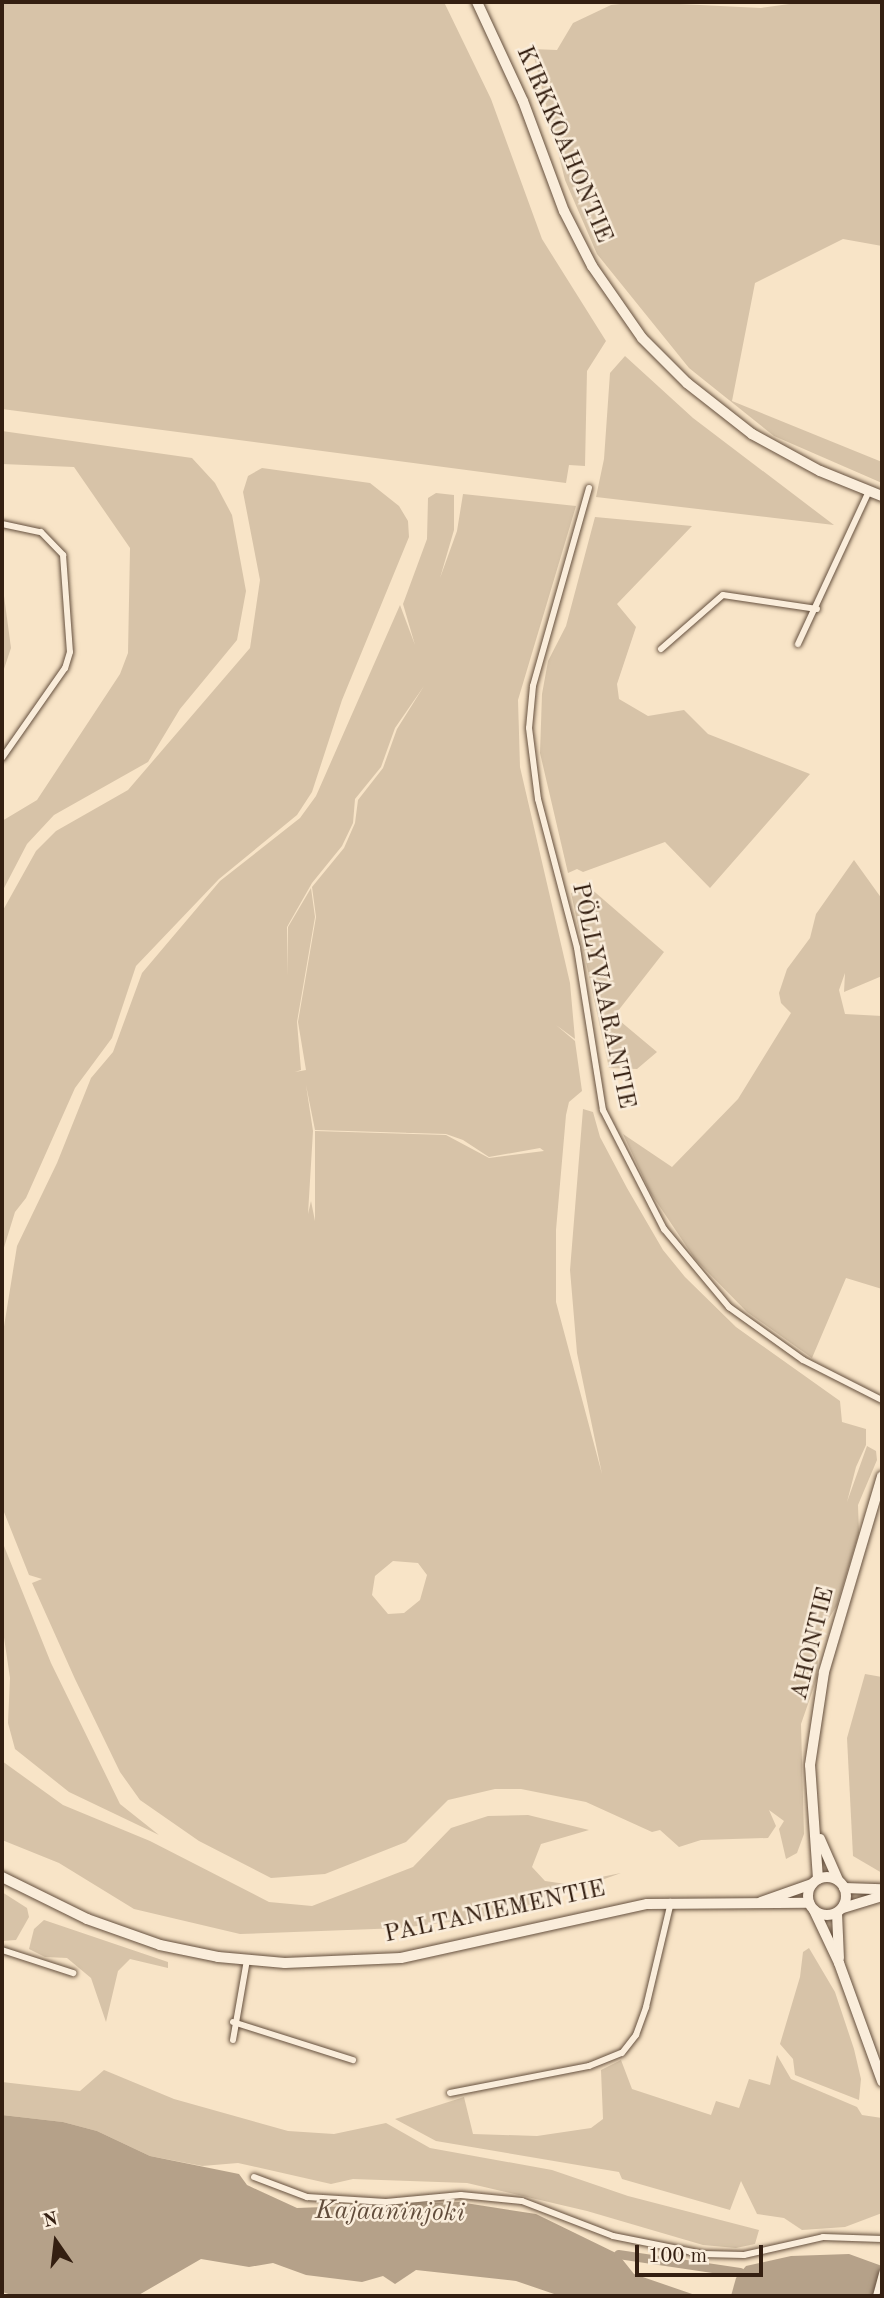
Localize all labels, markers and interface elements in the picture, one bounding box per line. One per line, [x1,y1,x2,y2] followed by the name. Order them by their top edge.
[508,42,618,248] street label: KIRKKOAHONTIE
[564,880,640,1112] street label: PÖLLYVAARANTIE
[786,1584,842,1704] street label: AHONTIE
[382,1875,608,1951] street label: PALTANIEMENTIE
[315,2196,465,2230] water label: Kajaaninjoki
[21,2207,91,2277] north arrow
[41,2210,60,2232] text: N
[639,2232,767,2276] scale bar
[648,2246,707,2267] text: 100 m

